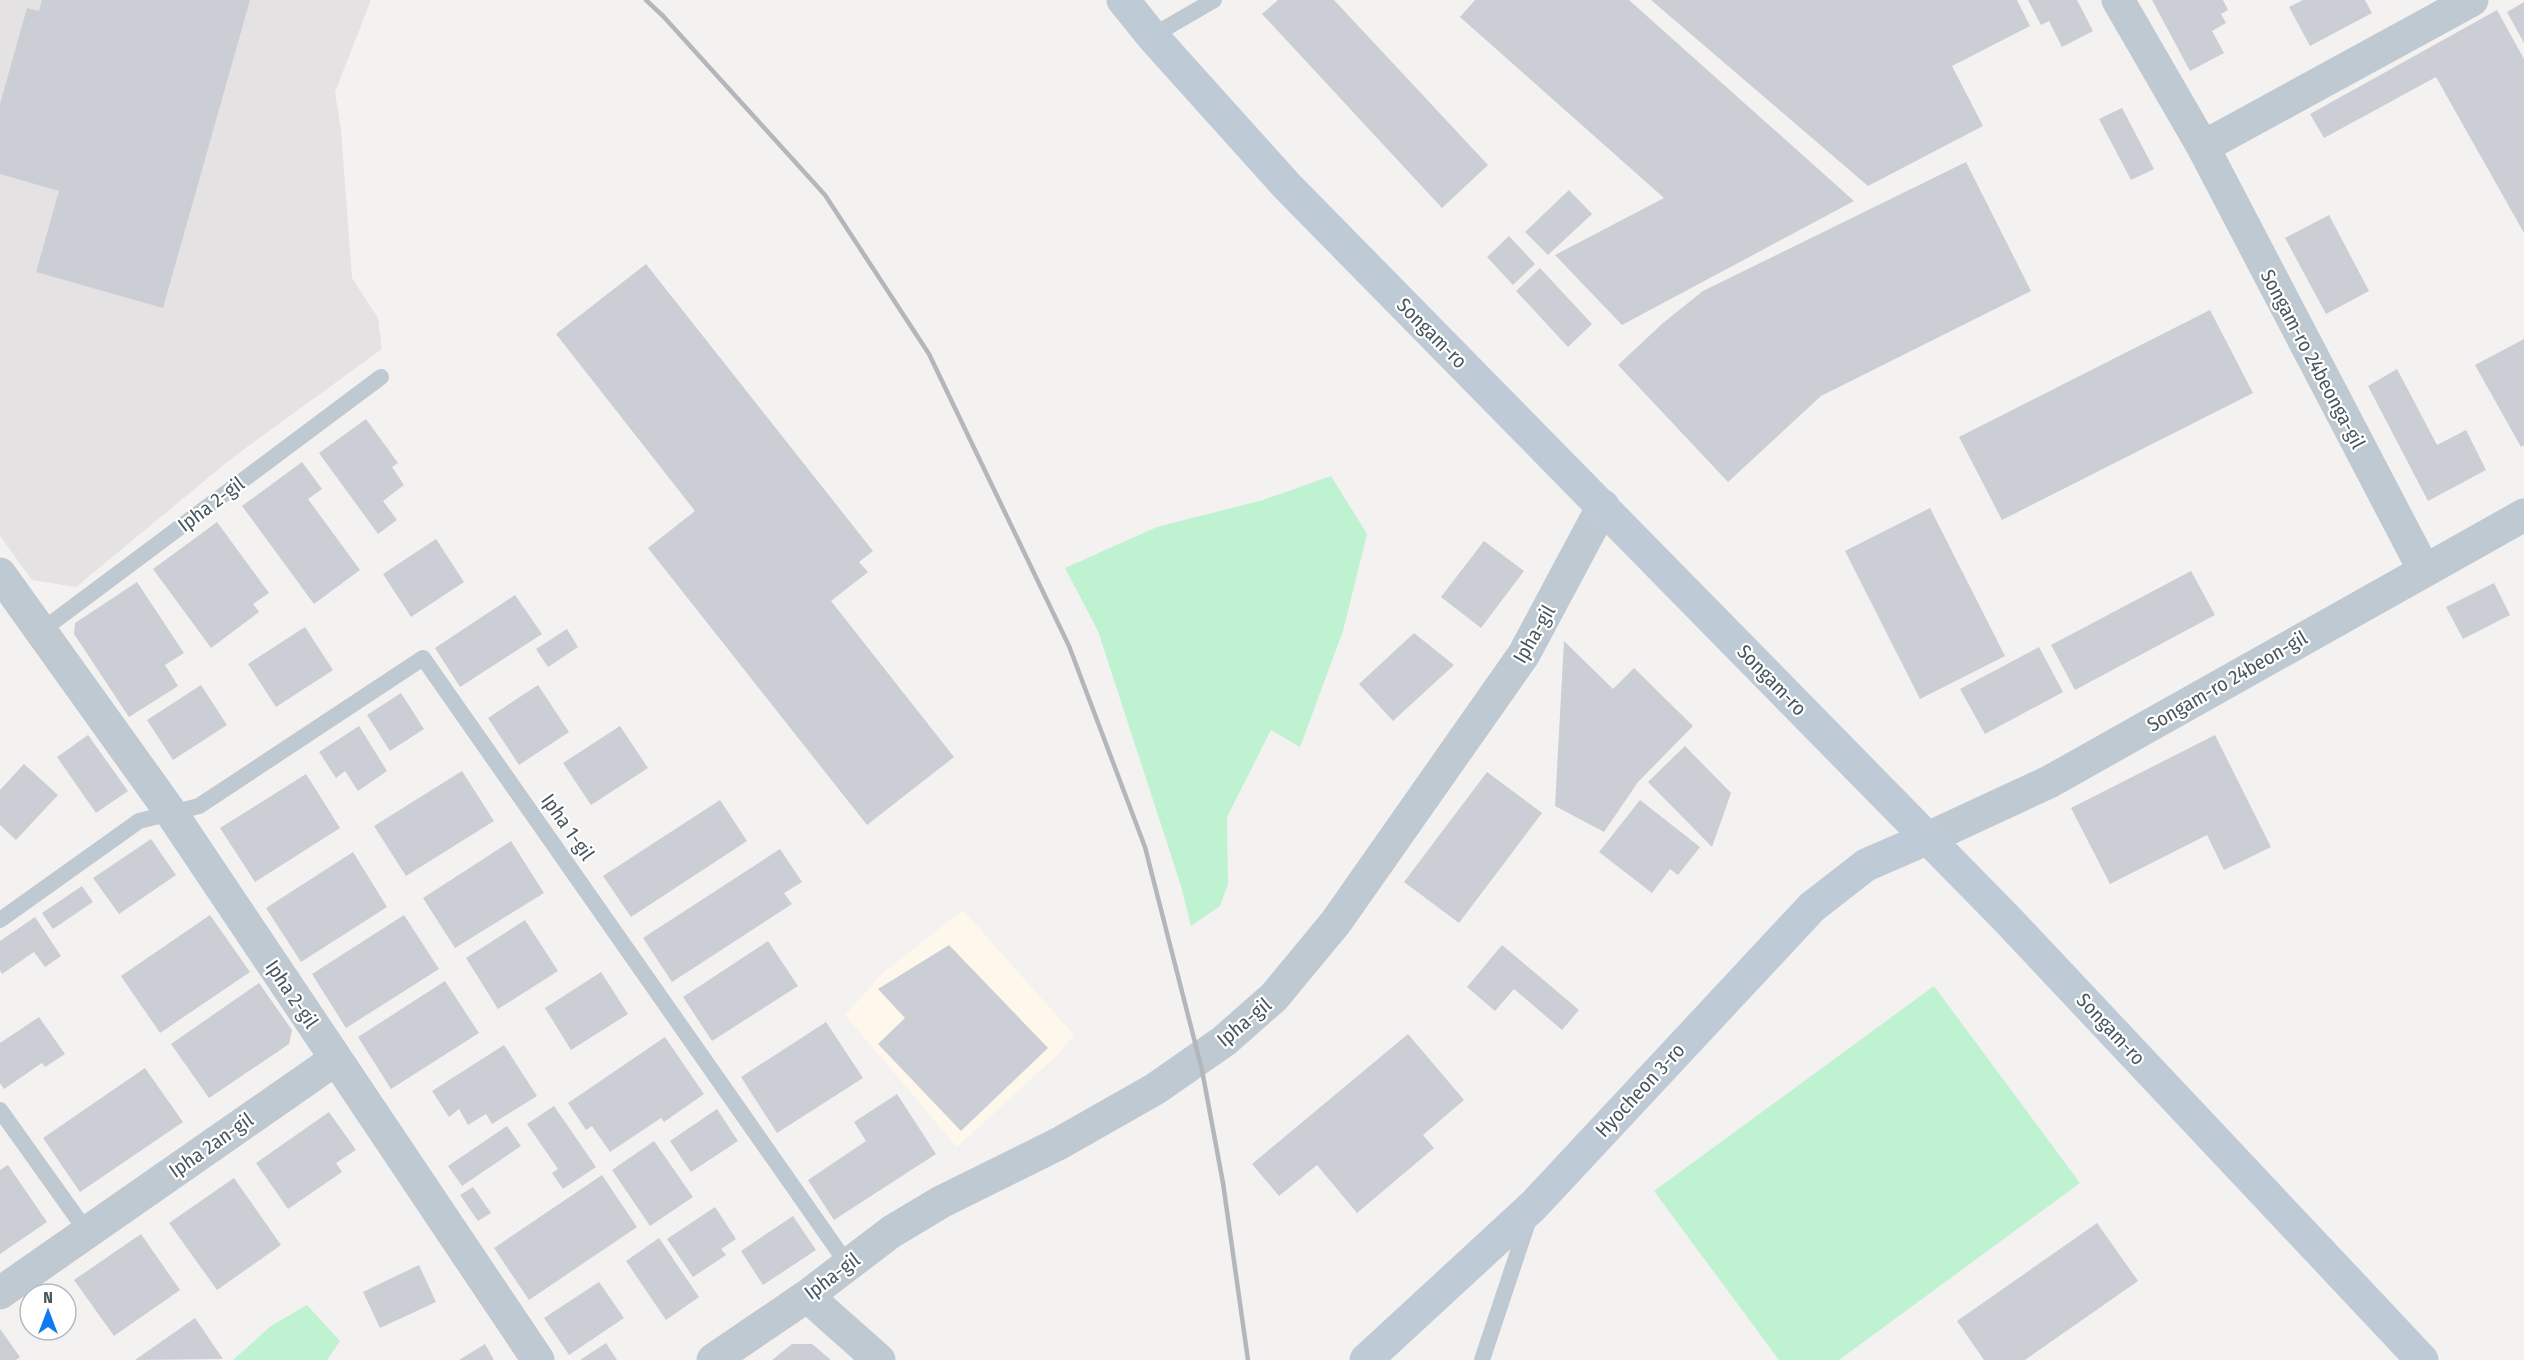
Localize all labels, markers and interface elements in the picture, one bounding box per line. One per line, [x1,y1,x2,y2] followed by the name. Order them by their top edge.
[2256,265,2370,453] street label: Songam-ro 24beonga-gil
[1392,293,1472,373] street label: Songam-ro
[173,471,249,537] street label: Ipha 2-gil
[1508,601,1560,667] street label: Ipha-gil
[2143,625,2311,737] street label: Songam-ro 24beon-gil
[1732,639,1812,721] street label: Songam-ro
[536,789,600,865] street label: Ipha 1-gil
[261,955,323,1033] street label: Ipha 2-gil
[2072,988,2150,1070] street label: Songam-ro
[1212,993,1276,1051] street label: Ipha-gil
[1590,1038,1690,1142] street label: Hyocheon 3-ro
[164,1107,258,1183] street label: Ipha 2an-gil
[800,1247,864,1305] street label: Ipha-gil
[18,1282,78,1342] north arrow
[43,1288,53,1307] text: N

